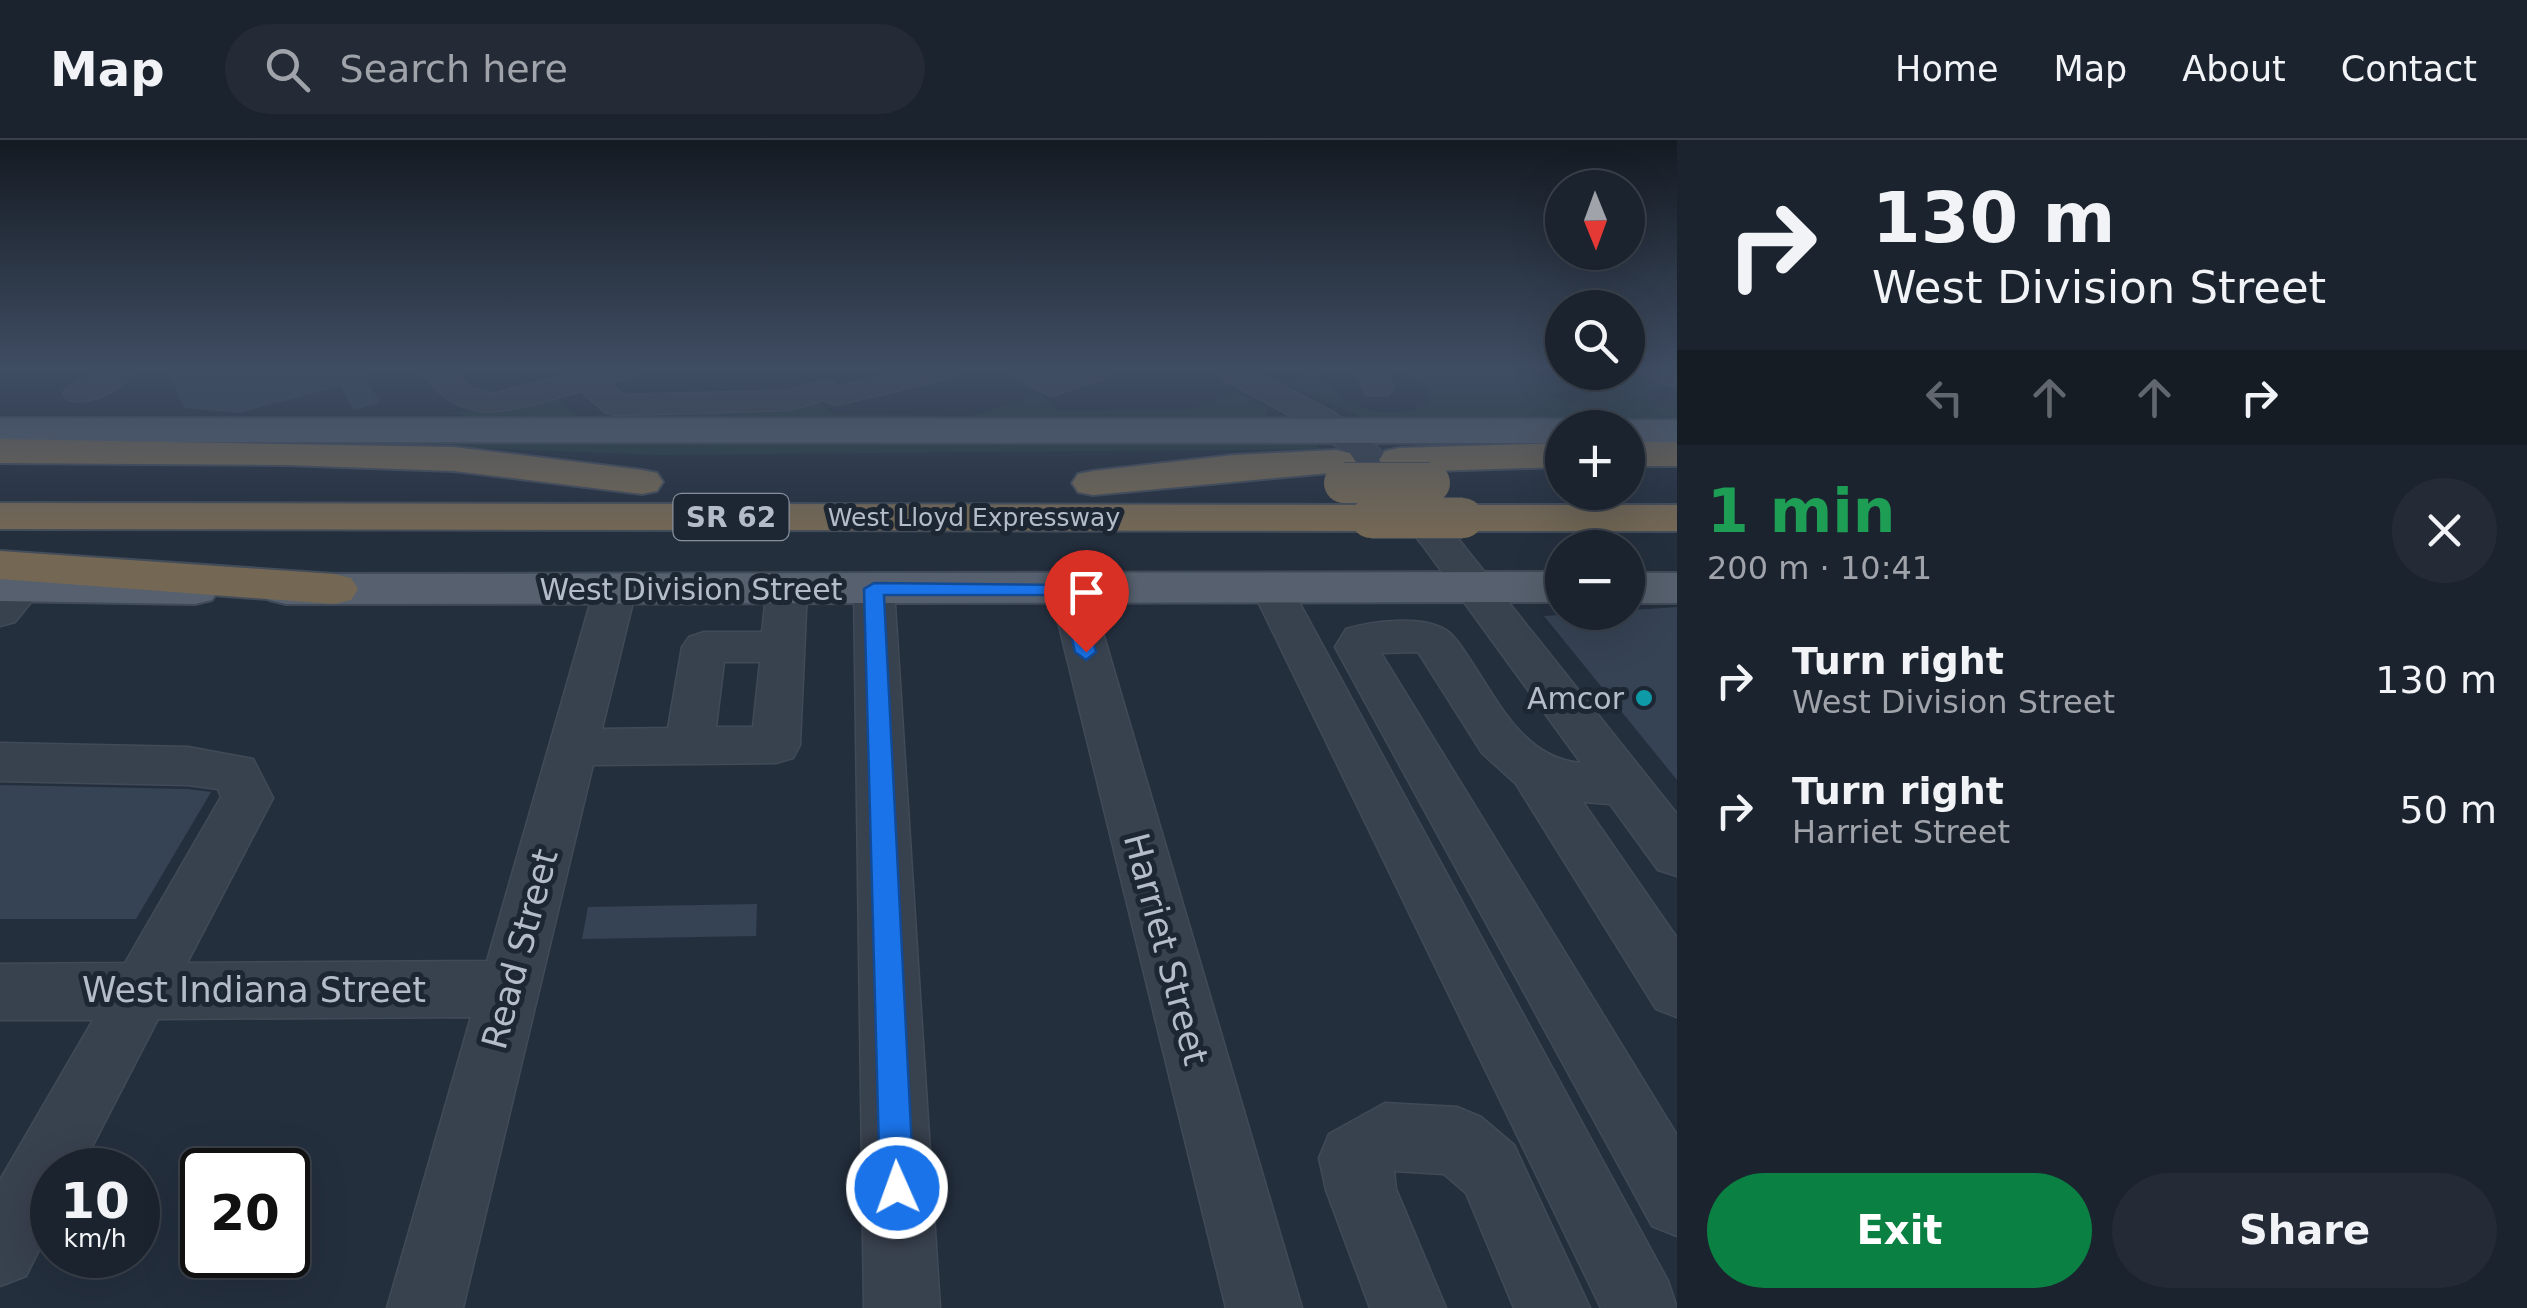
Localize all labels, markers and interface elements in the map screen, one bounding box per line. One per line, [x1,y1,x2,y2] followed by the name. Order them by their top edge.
[225,24,925,114] search box
[50,41,165,97] text: Map
[260,42,315,97] icon: search
[340,47,568,91] text: Search here
[1895,49,1998,89] text: Home
[2053,49,2127,89] text: Map
[2182,49,2286,89] text: About
[2341,49,2477,89] text: Contact
[1545,170,1645,270] north arrow
[1545,170,1645,630] map controls
[1872,177,2115,259] text: 130 m
[1707,180,1837,310] icon: right
[1872,261,2326,314] text: West Division Street
[1545,290,1645,390] button: search
[1917,370,1972,425] icon: left
[2022,370,2077,425] icon: ahead
[2127,370,2182,425] icon: ahead
[2232,370,2287,425] icon: right
[1545,410,1645,510] button: +
[1707,476,1895,546] text: 1 min
[2392,478,2497,583] button: close
[674,494,788,540] road number: SR 62
[828,503,1120,532] street label: West Lloyd Expressway
[1545,530,1645,630] button: −
[1707,549,1932,587] text: 200 m · 10:41
[1044,550,1129,653] pin
[1059,565,1114,620] icon: arrive
[540,572,843,607] street label: West Division Street
[1792,639,2004,683] text: Turn right
[1707,653,1762,708] icon: right
[2375,658,2497,702] text: 130 m
[1527,681,1625,716] place label: Amcor
[1792,683,2115,721] text: West Division Street
[1633,687,1655,709] marker: Amcor
[1792,769,2004,813] text: Turn right
[1707,783,1762,838] icon: right
[2400,788,2497,832] text: 50 m
[1792,813,2010,851] text: Harriet Street
[1116,829,1216,1069] street label: Harriet Street
[474,845,566,1053] street label: Read Street
[82,970,426,1010] street label: West Indiana Street
[845,1136,949,1240] position arrow
[180,1148,310,1278] speed limit sign: 20
[60,1172,130,1230] text: 10
[1707,1173,2092,1288] button: Exit
[2112,1173,2497,1288] button: Share
[63,1224,127,1253] text: km/h

